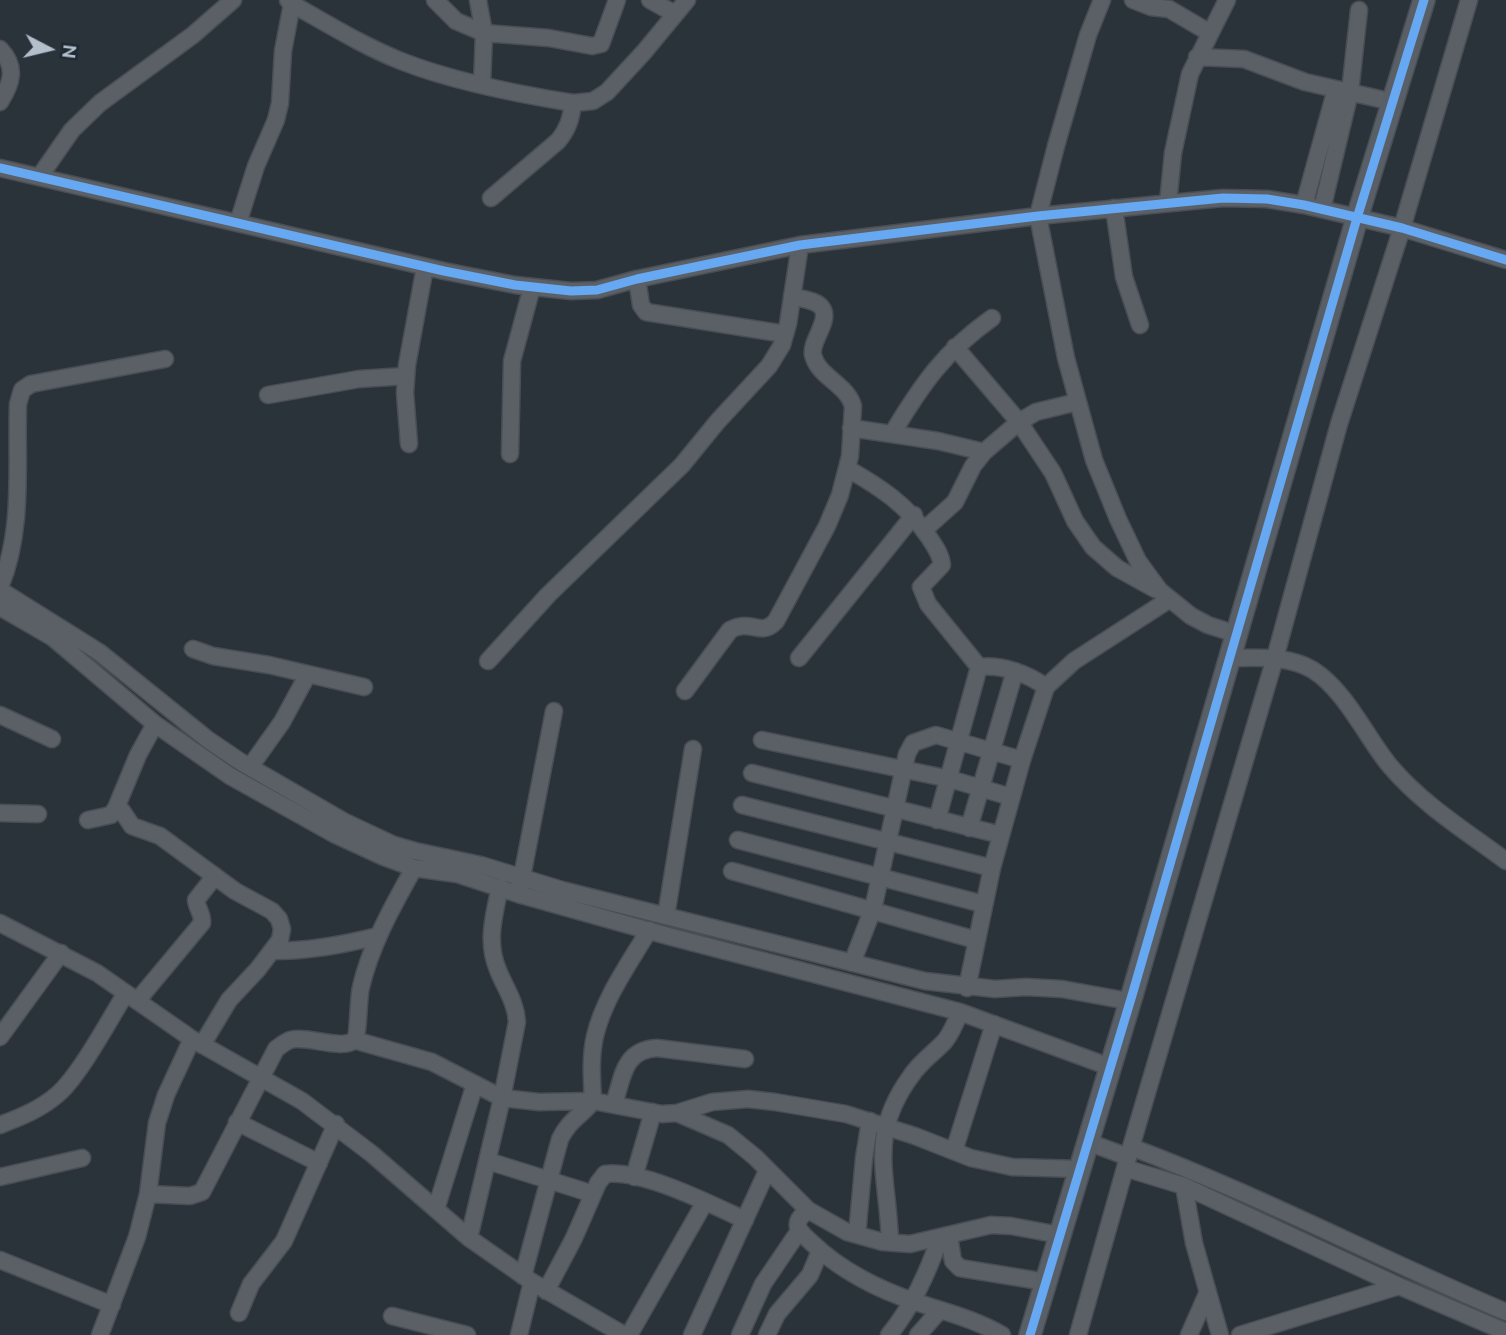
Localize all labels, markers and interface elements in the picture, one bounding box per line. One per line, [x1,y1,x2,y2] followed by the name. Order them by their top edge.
[14,14,84,84] north arrow
[58,43,82,60] text: N

